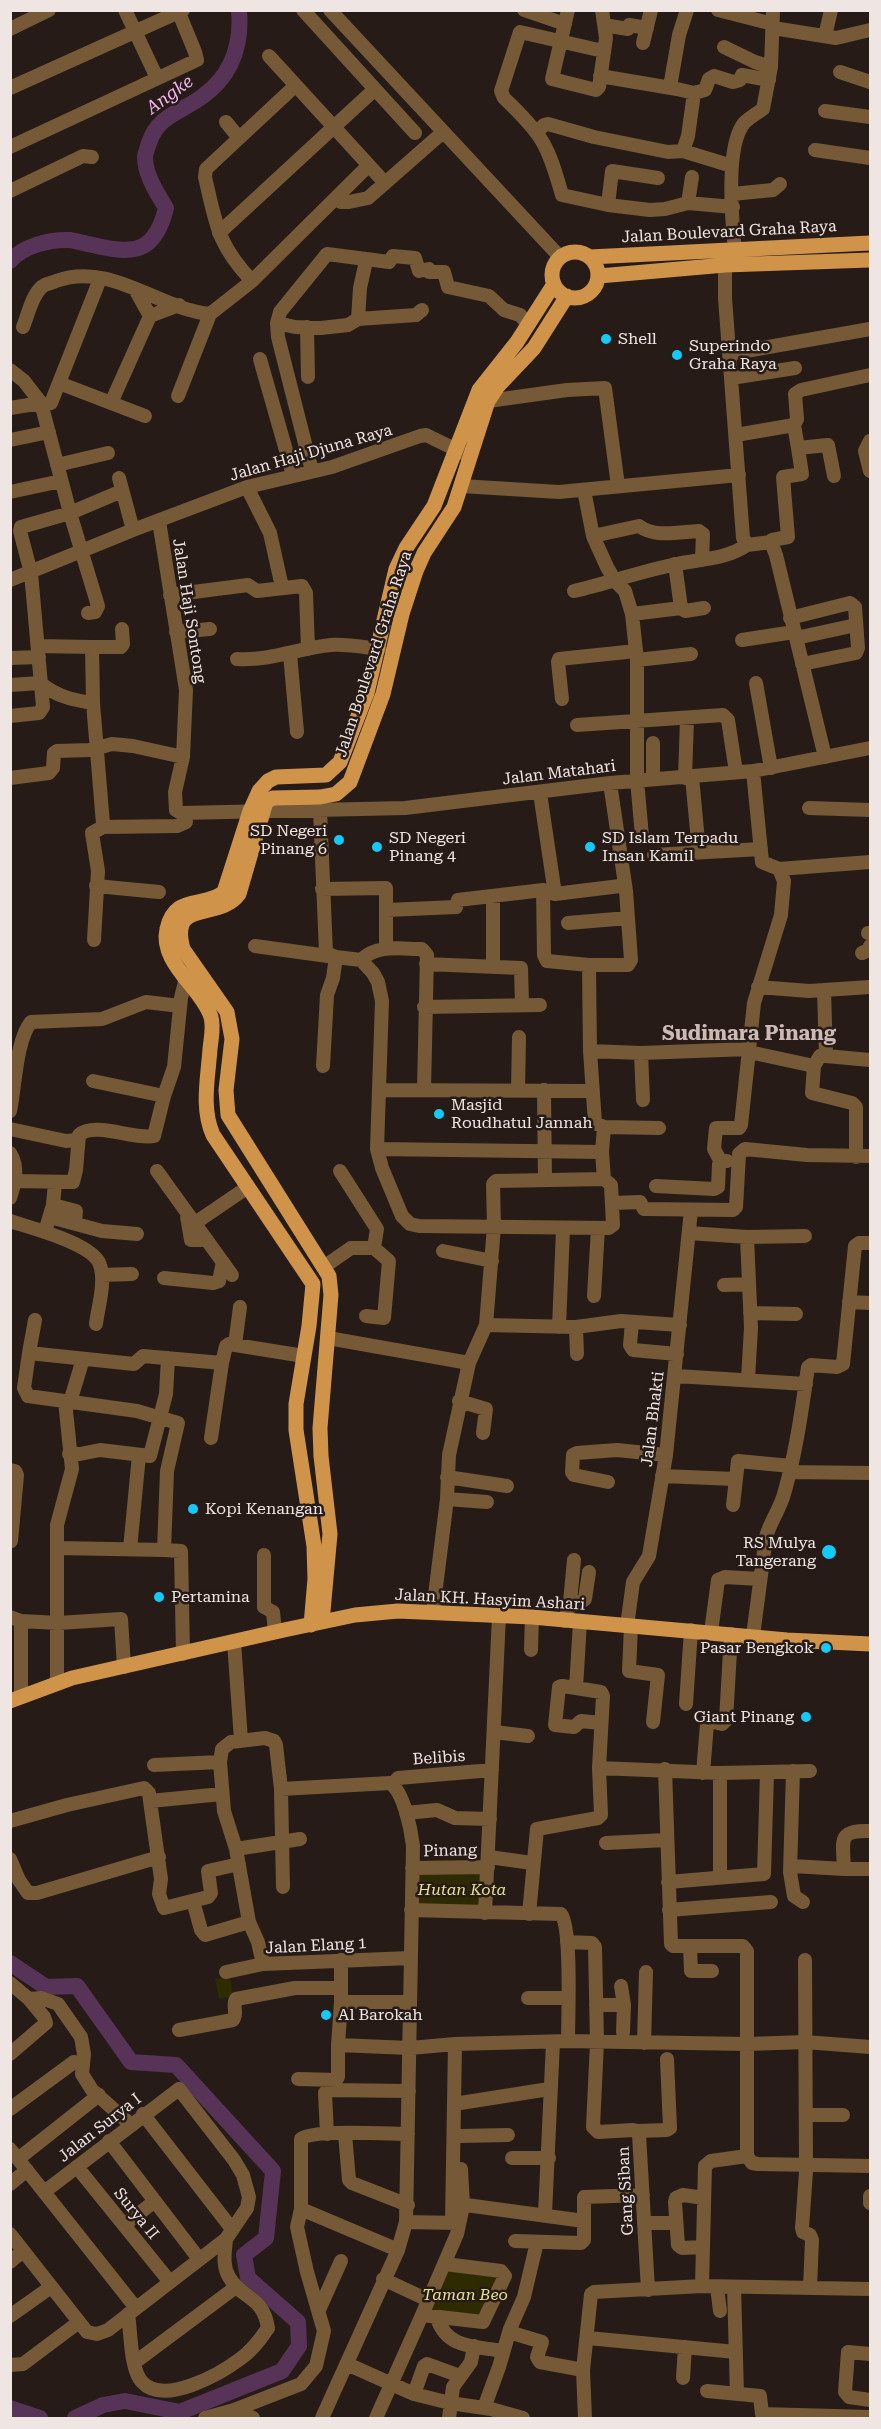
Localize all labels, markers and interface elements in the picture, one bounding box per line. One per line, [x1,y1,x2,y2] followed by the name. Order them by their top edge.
[142,71,198,119] water label: Angke
[621,217,837,247] street label: Jalan Boulevard Graha Raya
[618,329,657,349] place label: Shell
[599,332,613,346] marker: Shell
[689,336,777,374] place label: Superindo Graha Raya
[670,348,684,362] marker: Superindo Graha Raya
[227,421,395,485] street label: Jalan Haji Djuna Raya
[168,537,210,685] street label: Jalan Haji Sontong
[332,549,416,759] street label: Jalan Boulevard Graha Raya
[501,757,617,789] street label: Jalan Matahari
[250,821,327,859] place label: SD Negeri Pinang 6
[389,828,466,866] place label: SD Negeri Pinang 4
[602,828,738,866] place label: SD Islam Terpadu Insan Kamil
[332,833,346,847] marker: SD Negeri Pinang 6
[370,840,384,854] marker: SD Negeri Pinang 4
[583,840,597,854] marker: SD Islam Terpadu Insan Kamil
[662,1022,836,1046] district label: Sudimara Pinang
[451,1095,593,1133] place label: Masjid Roudhatul Jannah
[432,1107,446,1121] marker: Masjid Roudhatul Jannah
[638,1370,668,1468] street label: Jalan Bhakti
[205,1499,323,1519] place label: Kopi Kenangan
[186,1502,200,1516] marker: Kopi Kenangan
[735,1533,816,1571] place label: RS Mulya Tangerang
[820,1543,838,1561] marker: RS Mulya Tangerang
[394,1585,586,1615] street label: Jalan KH. Hasyim Ashari
[171,1587,250,1607] place label: Pertamina
[152,1590,166,1604] marker: Pertamina
[700,1638,814,1658] place label: Pasar Bengkok
[819,1641,833,1655] marker: Pasar Bengkok
[694,1707,794,1727] place label: Giant Pinang
[799,1710,813,1724] marker: Giant Pinang
[412,1747,466,1769] street label: Belibis
[423,1841,477,1861] street label: Pinang
[418,1880,506,1900] park label: Hutan Kota
[265,1934,367,1958] street label: Jalan Elang 1
[338,2005,423,2025] place label: Al Barokah
[319,2008,333,2022] marker: Al Barokah
[55,2090,145,2166] street label: Jalan Surya I
[614,2146,638,2236] street label: Gang Siban
[109,2184,163,2244] street label: Surya II
[422,2285,508,2305] park label: Taman Beo

